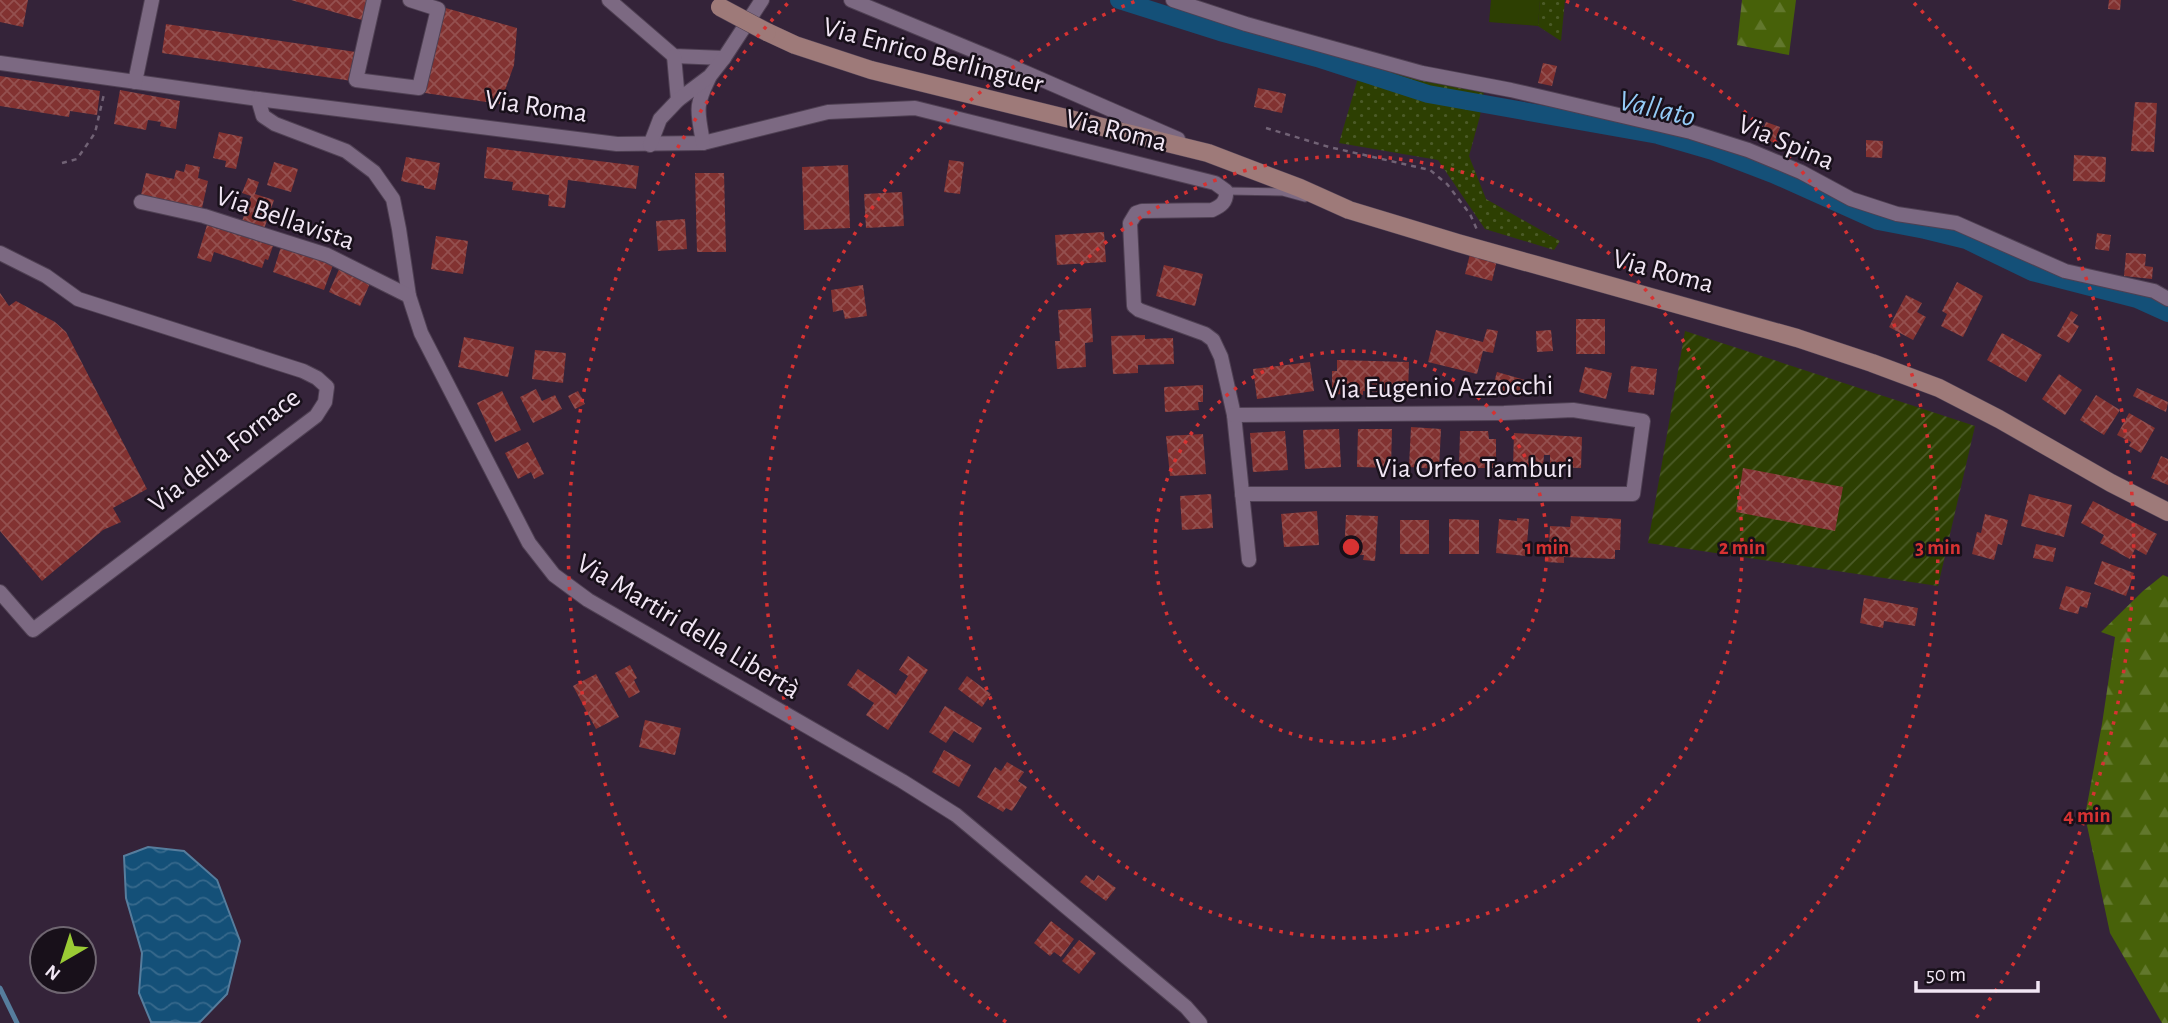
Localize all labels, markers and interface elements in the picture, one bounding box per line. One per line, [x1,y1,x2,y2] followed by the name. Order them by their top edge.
[820,13,1046,99] street label: Via Enrico Berlinguer
[483,86,589,128] street label: Via Roma
[1616,86,1698,132] water label: Vallato
[1062,105,1170,157] street label: Via Roma
[1734,110,1838,176] street label: Via Spina
[212,182,358,256] street label: Via Bellavista
[1609,245,1717,299] street label: Via Roma
[1324,372,1554,404] street label: Via Eugenio Azzocchi
[144,383,306,519] street label: Via della Fornace
[1375,455,1573,483] street label: Via Orfeo Tamburi
[1339,535,1363,559] centre of rings
[1525,537,1569,558] text: 1 min
[1719,537,1765,558] text: 2 min
[1915,537,1961,558] text: 3 min
[571,549,805,705] street label: Via Martiri della Libertà
[2063,805,2111,826] text: 4 min
[28,925,98,995] north arrow
[1916,950,2038,994] scale bar
[42,961,64,984] text: N
[1926,964,1966,985] text: 50 m

